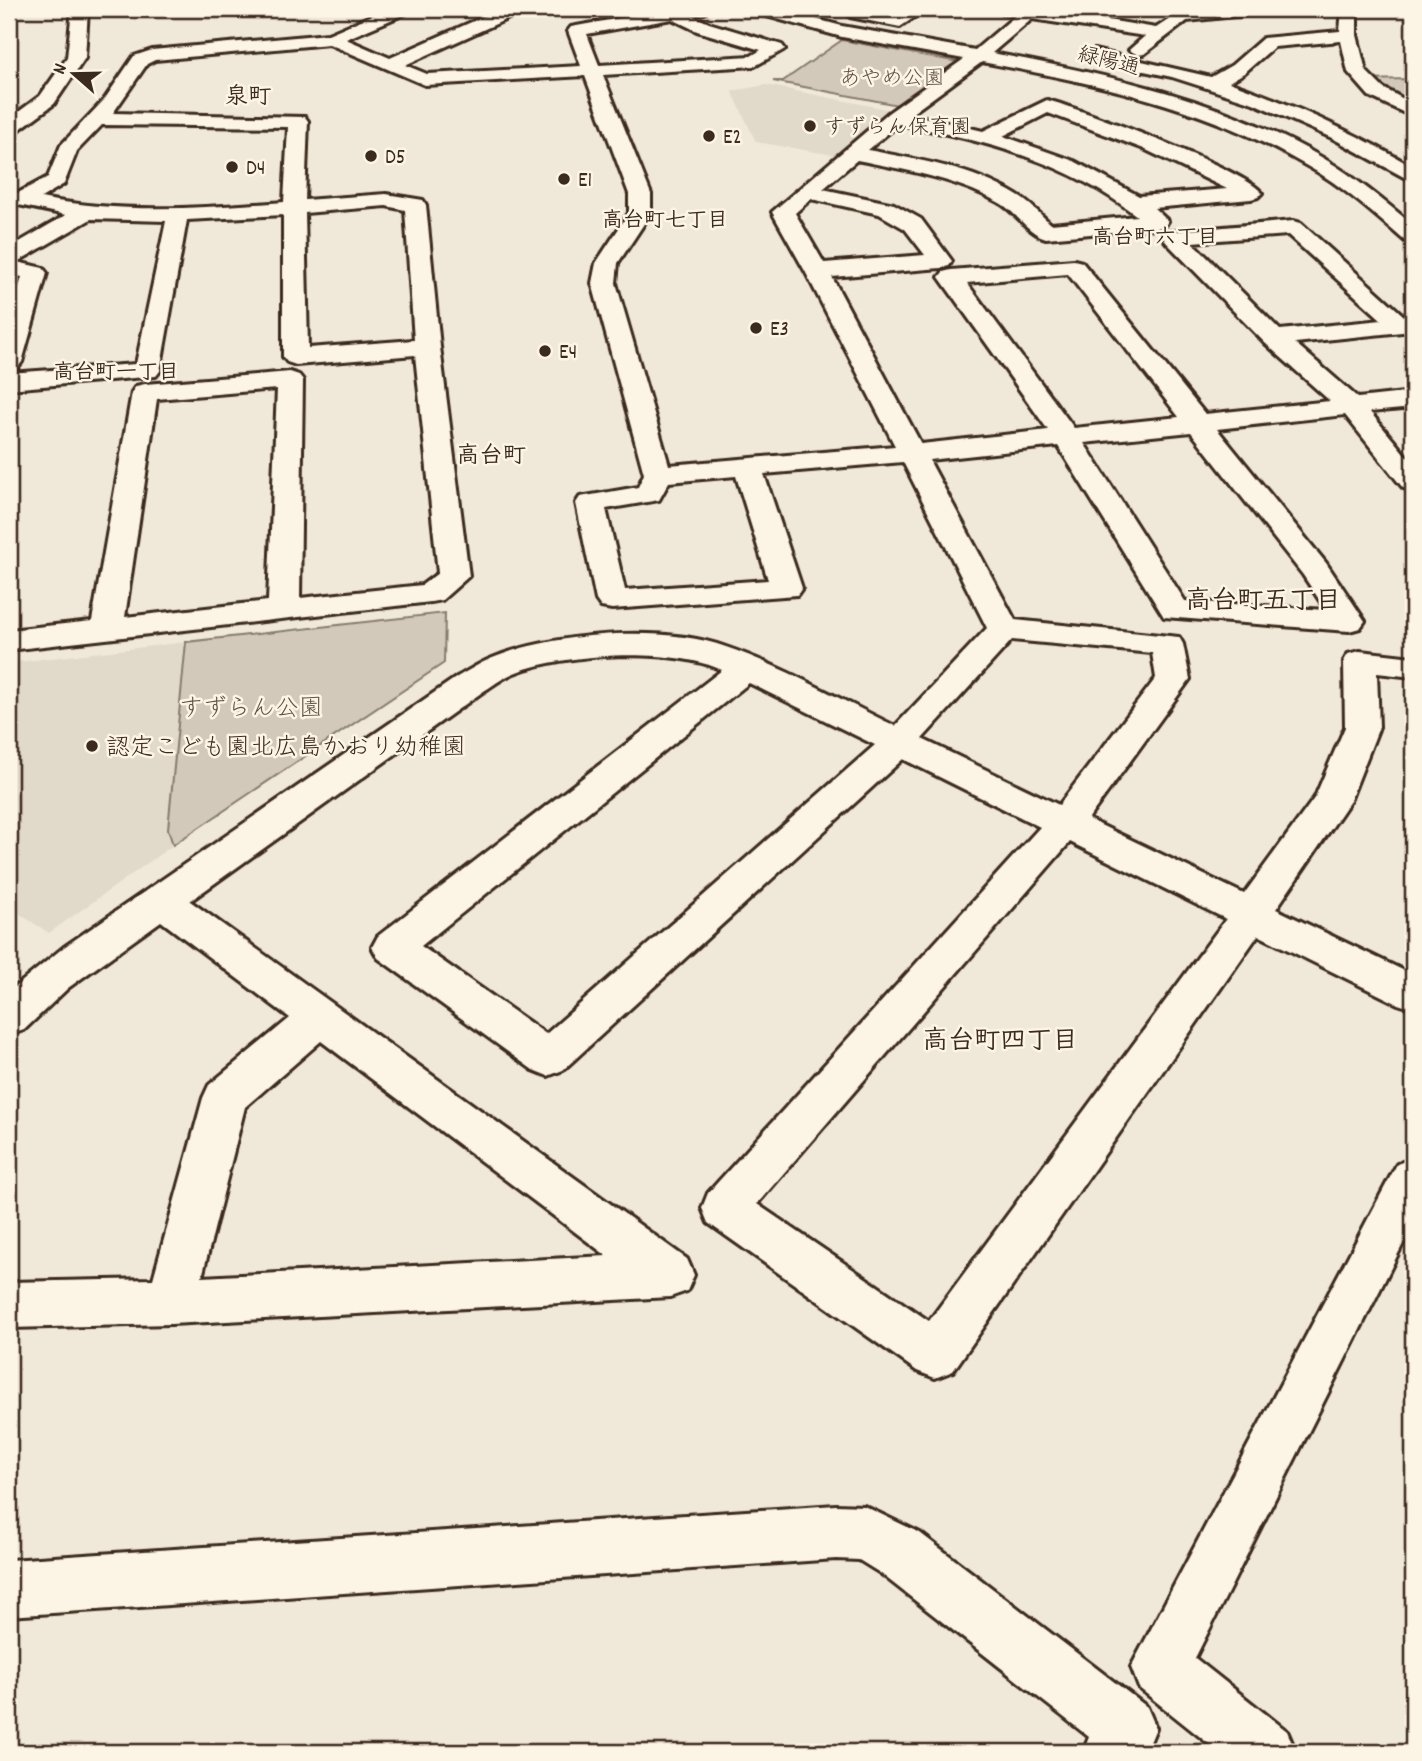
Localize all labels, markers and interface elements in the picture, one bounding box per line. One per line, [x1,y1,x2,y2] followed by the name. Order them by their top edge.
[38,38,108,108] north arrow
[1074,41,1142,85] street label: 緑陽通
[47,60,76,78] text: N
[840,65,945,95] park label: あやめ公園
[225,82,271,115] district label: 泉町
[824,114,971,144] place label: すずらん保育園
[802,118,818,134] marker: すずらん保育園
[723,124,742,154] place label: E2
[701,128,717,144] marker: E2
[385,144,406,174] place label: D5
[363,148,379,164] marker: D5
[246,155,266,185] place label: D4
[224,159,240,175] marker: D4
[578,167,592,197] place label: E1
[556,171,572,187] marker: E1
[602,207,728,237] district label: 高台町七丁目
[1092,224,1218,254] district label: 高台町六丁目
[770,316,789,346] place label: E3
[748,320,764,336] marker: E3
[559,339,577,369] place label: E4
[537,343,553,359] marker: E4
[53,359,179,389] district label: 高台町一丁目
[457,441,526,474] district label: 高台町
[1185,584,1341,621] district label: 高台町五丁目
[179,693,323,727] park label: すずらん公園
[106,732,466,766] place label: 認定こども園北広島かおり幼稚園
[84,738,100,754] marker: 認定こども園北広島かおり幼稚園
[922,1024,1078,1061] district label: 高台町四丁目

